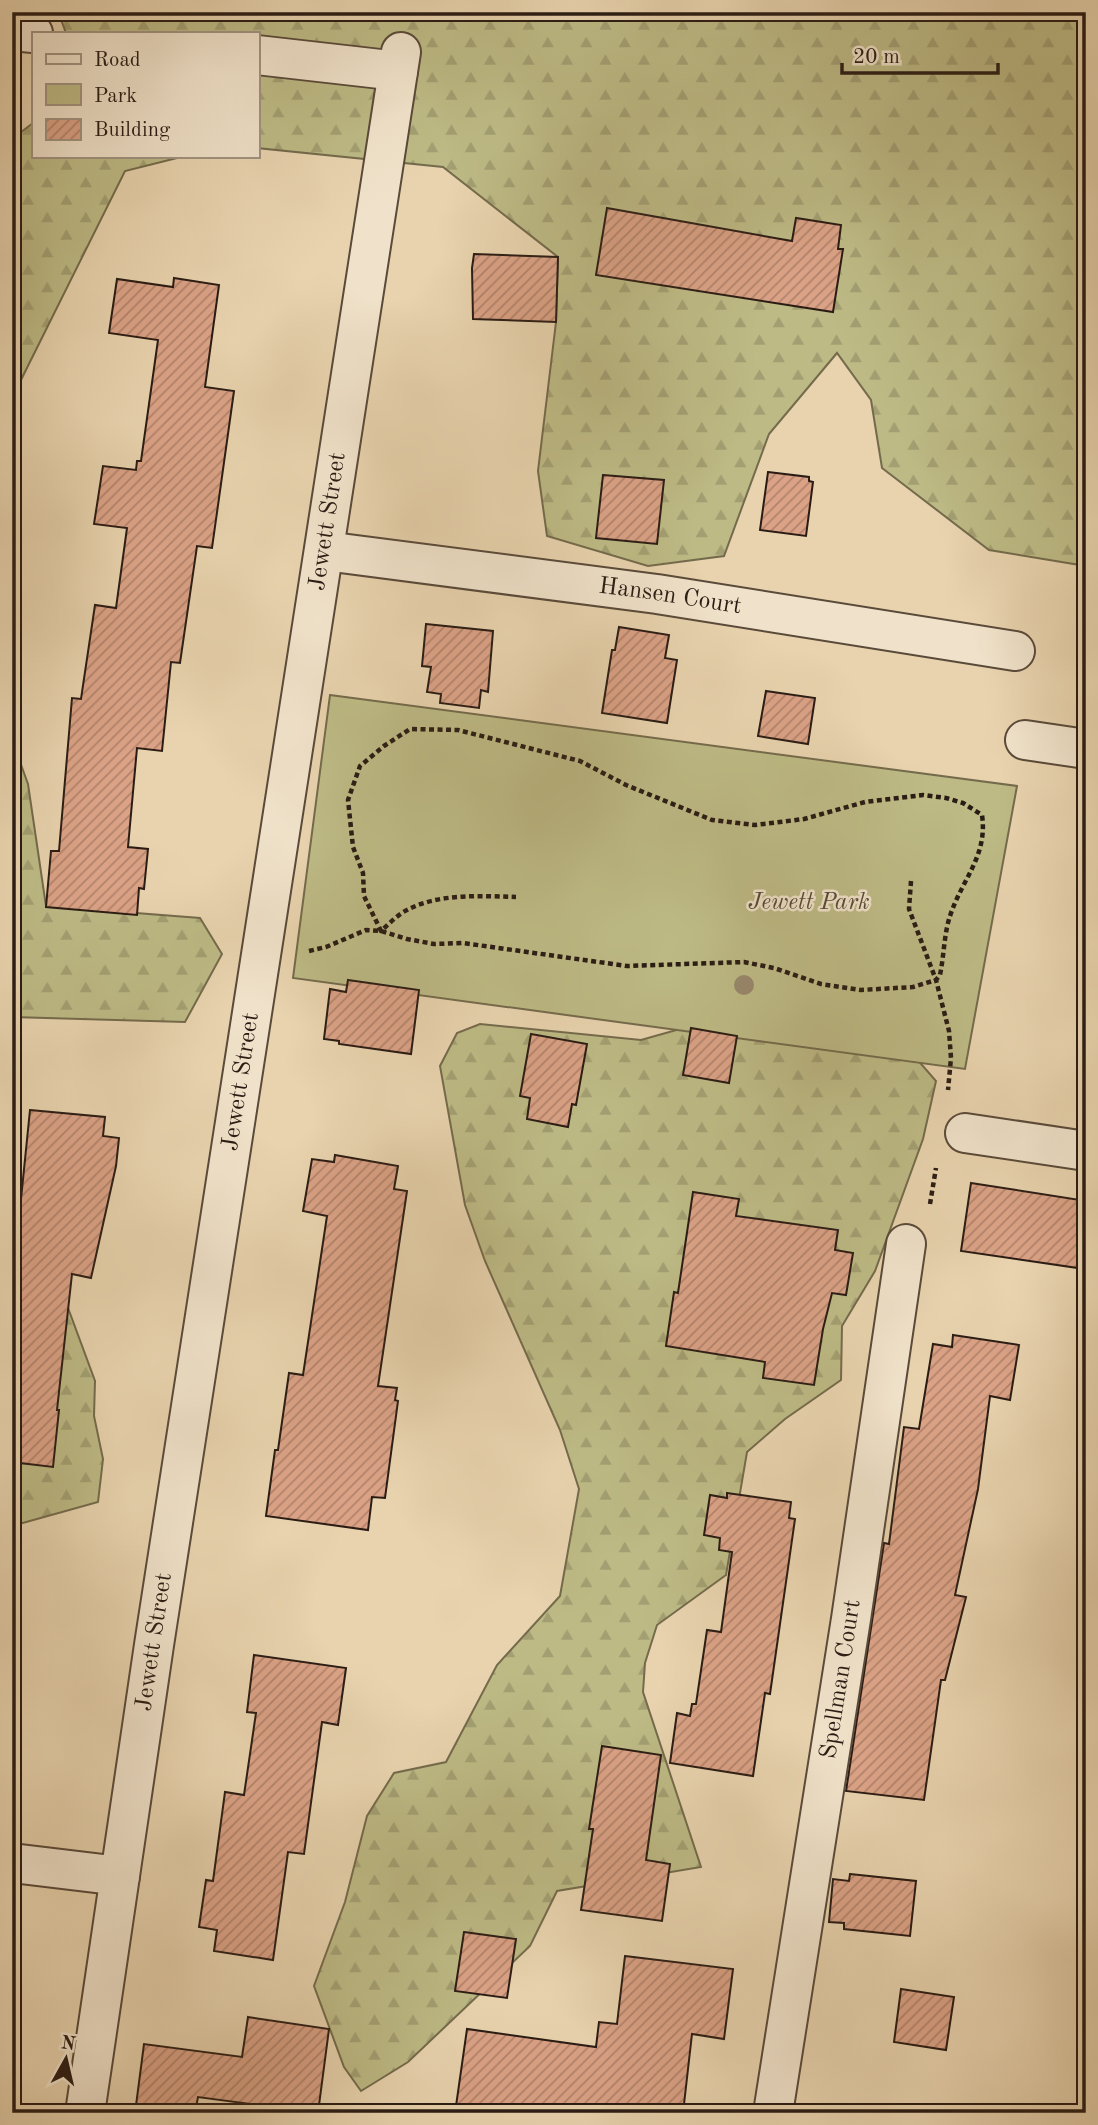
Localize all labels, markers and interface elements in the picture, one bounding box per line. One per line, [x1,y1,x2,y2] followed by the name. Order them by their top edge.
[32,32,259,158] legend
[842,32,998,76] scale bar
[853,47,900,68] text: 20 m
[94,50,141,71] text: Road
[94,86,137,107] text: Park
[94,120,171,141] text: Building
[306,451,351,592] street label: Jewett Street
[597,575,743,619] street label: Hansen Court
[748,891,870,915] park label: Jewett Park
[219,1011,264,1153] street label: Jewett Street
[132,1571,177,1713] street label: Jewett Street
[817,1598,866,1761] street label: Spellman Court
[32,2024,102,2094] north arrow
[60,2034,77,2055] text: N

